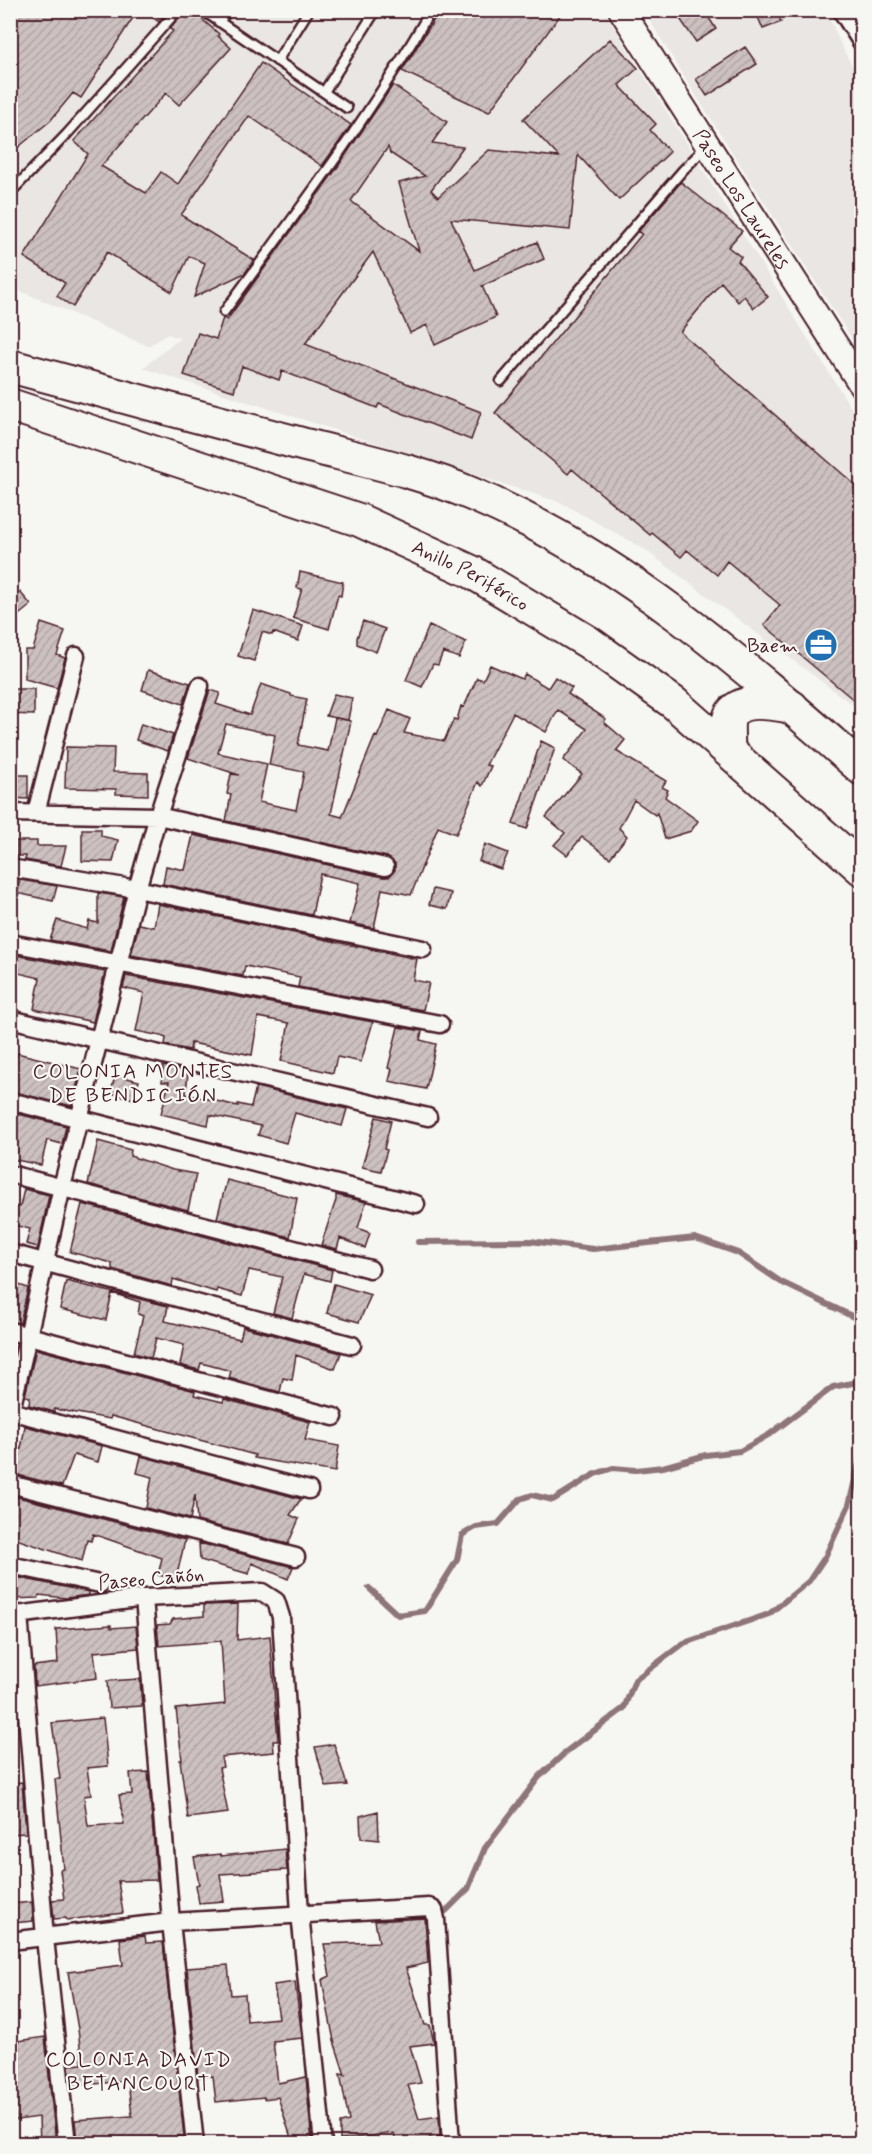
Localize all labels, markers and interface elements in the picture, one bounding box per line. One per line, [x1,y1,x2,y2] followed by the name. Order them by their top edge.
[686,124,796,275] street label: Paseo Los Laureles
[407,534,534,618] street label: Anillo Periférico
[803,627,839,663] office icon: Baem
[747,633,798,660] place label: Baem
[32,1058,234,1110] district label: COLONIA MONTES DE BENDICIÓN
[97,1561,205,1598] street label: Paseo Cañón
[46,2046,232,2098] district label: COLONIA DAVID BETANCOURT

